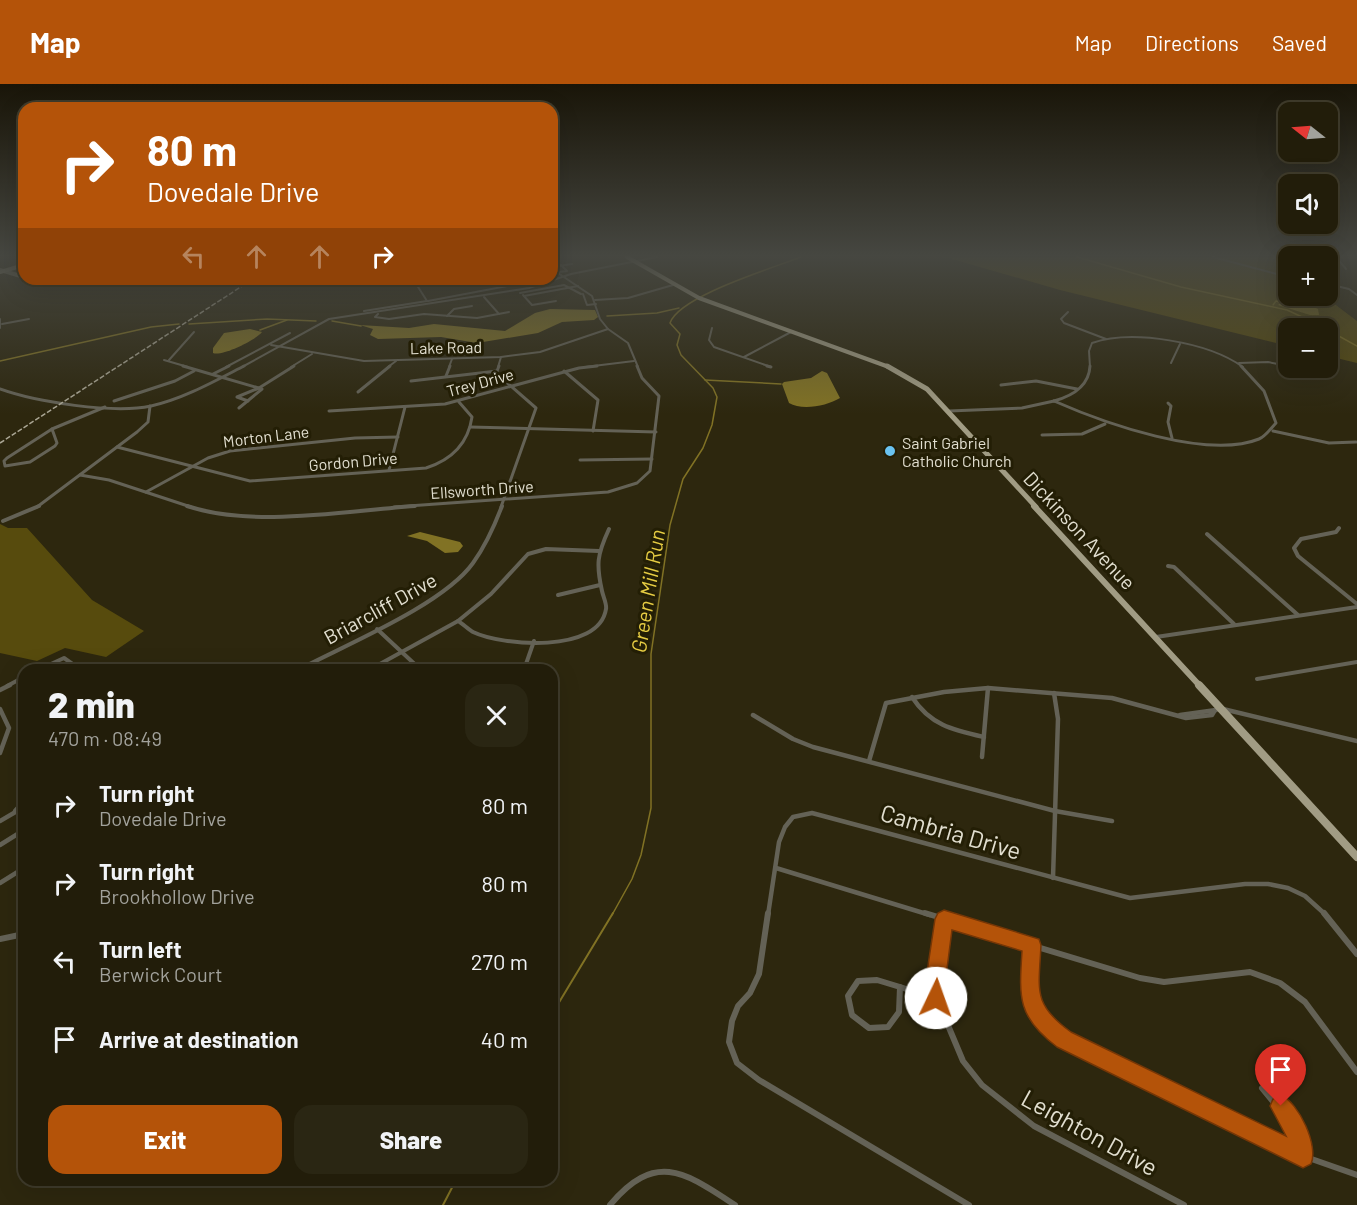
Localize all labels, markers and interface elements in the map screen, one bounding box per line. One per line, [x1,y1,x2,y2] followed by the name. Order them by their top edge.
[30,25,81,59] text: Map
[1075,30,1112,55] text: Map
[1145,30,1239,55] text: Directions
[1272,30,1327,55] text: Saved
[1278,102,1338,162] north arrow
[1278,102,1338,378] map controls
[147,124,237,174] text: 80 m
[48,126,126,204] icon: right
[1278,174,1338,234] button: sound
[147,175,319,207] text: Dovedale Drive
[177,240,210,273] icon: left
[240,240,273,273] icon: ahead
[303,240,336,273] icon: ahead
[366,240,399,273] icon: right
[1278,246,1338,306] button: +
[1278,318,1338,378] button: −
[410,337,482,357] street label: Lake Road
[444,364,516,400] street label: Trey Drive
[222,421,310,451] street label: Morton Lane
[902,433,1012,470] place label: Saint Gabriel Catholic Church
[883,444,897,458] marker: Saint Gabriel Catholic Church
[308,448,398,474] street label: Gordon Drive
[1019,466,1141,594] street label: Dickinson Avenue
[430,476,534,502] street label: Ellsworth Drive
[625,528,669,654] water label: Green Mill Run
[319,567,441,649] street label: Briarcliff Drive
[48,682,135,725] text: 2 min
[465,684,528,747] button: close
[48,726,162,750] text: 470 m · 08:49
[99,780,194,806] text: Turn right
[48,789,81,822] icon: right
[482,792,528,818] text: 80 m
[877,797,1025,865] street label: Cambria Drive
[99,806,227,830] text: Dovedale Drive
[99,858,194,884] text: Turn right
[48,867,81,900] icon: right
[482,870,528,896] text: 80 m
[99,884,255,908] text: Brookhollow Drive
[99,936,182,962] text: Turn left
[48,945,81,978] icon: left
[471,948,528,974] text: 270 m
[99,962,223,986] text: Berwick Court
[904,966,968,1030] position arrow
[48,1023,81,1056] icon: arrive
[99,1026,298,1052] text: Arrive at destination
[481,1026,528,1052] text: 40 m
[1255,1044,1306,1106] pin
[1264,1053,1297,1086] icon: arrive
[1017,1083,1163,1181] street label: Leighton Drive
[48,1105,282,1174] button: Exit
[294,1105,528,1174] button: Share

